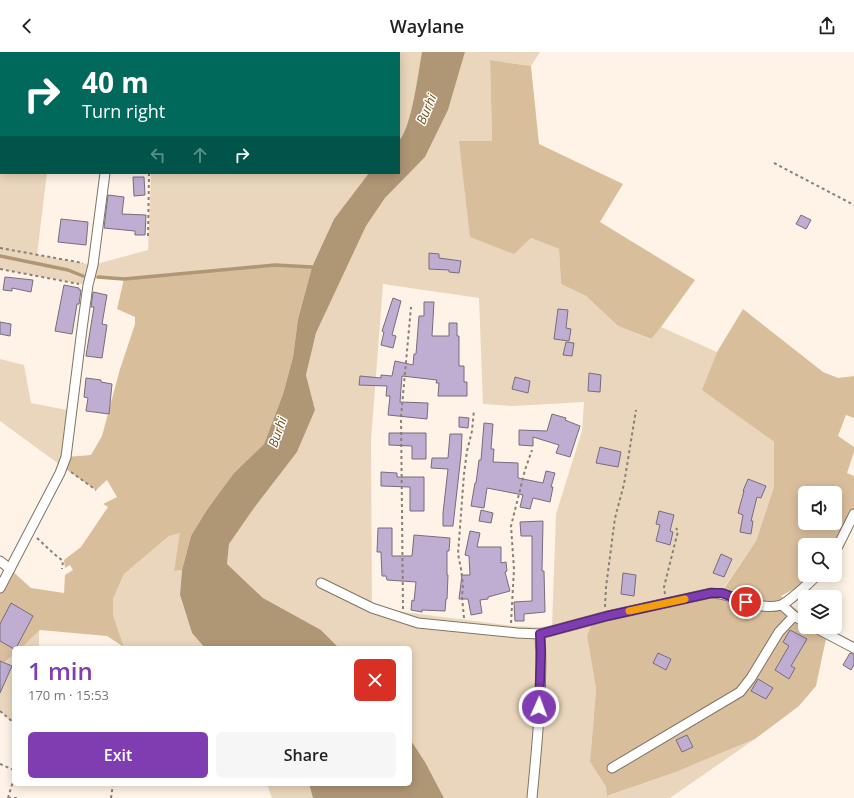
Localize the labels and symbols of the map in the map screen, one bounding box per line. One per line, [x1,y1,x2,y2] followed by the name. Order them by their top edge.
[412,90,441,127] water label: Burhi
[263,414,291,450] water label: Burhi
[729,585,763,619] pin
[518,686,560,728] position arrow

